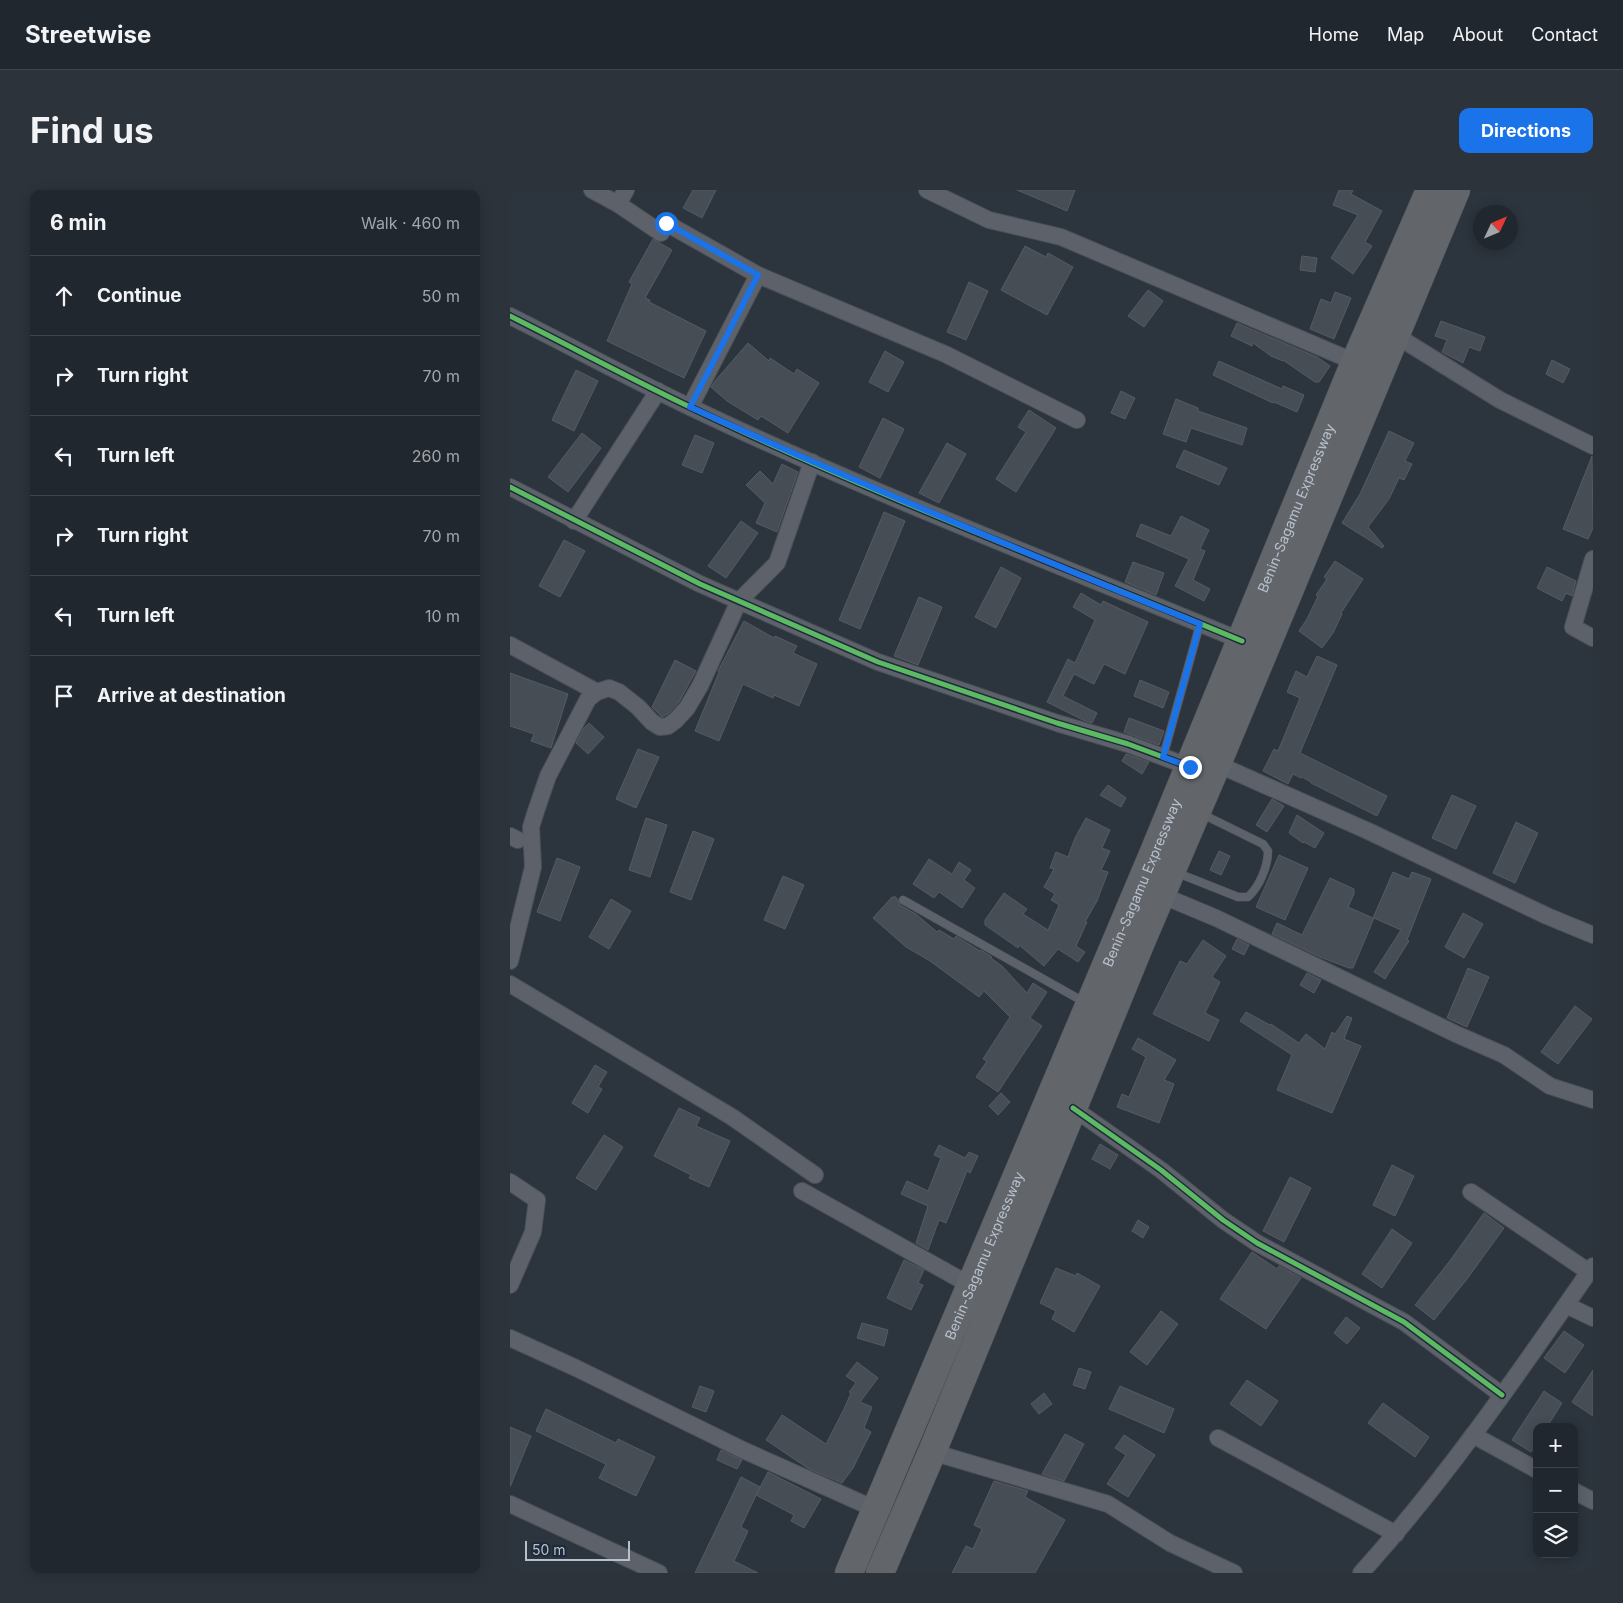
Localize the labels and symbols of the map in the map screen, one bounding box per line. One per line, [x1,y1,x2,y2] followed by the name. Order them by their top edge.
[1473,205,1518,250] north arrow
[655,212,678,235] route start
[1253,421,1338,595] street label: Benin-Sagamu Expressway
[1179,756,1202,779] route end
[1098,795,1184,969] street label: Benin-Sagamu Expressway
[940,1168,1027,1342] street label: Benin-Sagamu Expressway
[525,1538,630,1561] scale bar

